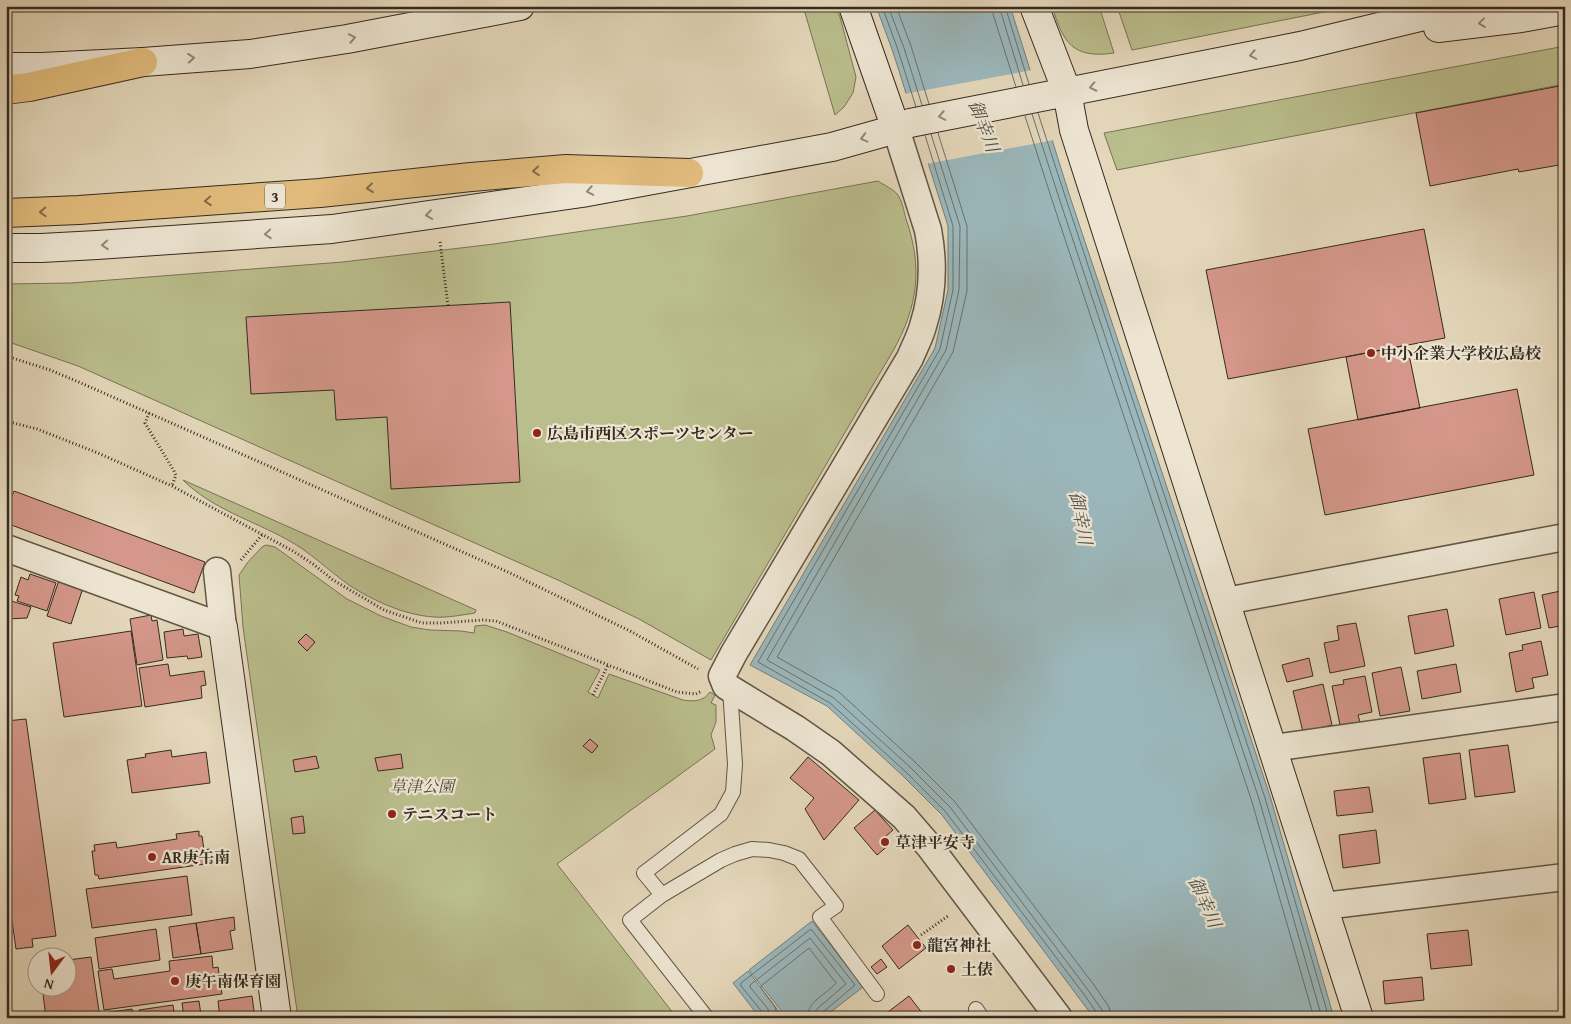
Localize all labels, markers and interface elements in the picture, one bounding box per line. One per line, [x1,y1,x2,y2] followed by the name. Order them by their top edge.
[1478,17,1486,28] one-way arrow
[348,34,357,44] one-way arrow
[1248,50,1257,60] one-way arrow
[188,53,196,64] one-way arrow
[1089,81,1098,91] one-way arrow
[962,96,1007,158] water label: 御幸川
[937,111,946,121] one-way arrow
[861,132,869,142] one-way arrow
[531,166,539,177] one-way arrow
[366,182,374,193] one-way arrow
[265,184,285,208] road number: 3
[585,185,594,196] one-way arrow
[204,195,212,206] one-way arrow
[38,206,46,217] one-way arrow
[425,209,433,220] one-way arrow
[263,228,271,239] one-way arrow
[101,239,109,250] one-way arrow
[1381,341,1542,365] place label: 中小企業大学校広島校
[1365,347,1377,359] marker: 中小企業大学校広島校
[547,421,754,445] place label: 広島市西区スポーツセンター
[531,427,543,439] marker: 広島市西区スポーツセンター
[1063,489,1100,549] water label: 御幸川
[390,774,457,798] park label: 草津公園
[402,802,497,826] place label: テニスコート
[386,808,398,820] marker: テニスコート
[895,830,975,854] place label: 草津平安寺
[879,836,891,848] marker: 草津平安寺
[162,845,230,869] place label: AR庚午南
[146,851,158,863] marker: AR庚午南
[1182,872,1229,934] water label: 御幸川
[927,933,991,957] place label: 龍宮神社
[911,939,923,951] marker: 龍宮神社
[28,946,78,996] north arrow
[961,957,993,981] place label: 土俵
[945,963,957,975] marker: 土俵
[185,969,281,993] place label: 庚午南保育園
[41,974,56,995] text: N
[169,975,181,987] marker: 庚午南保育園

